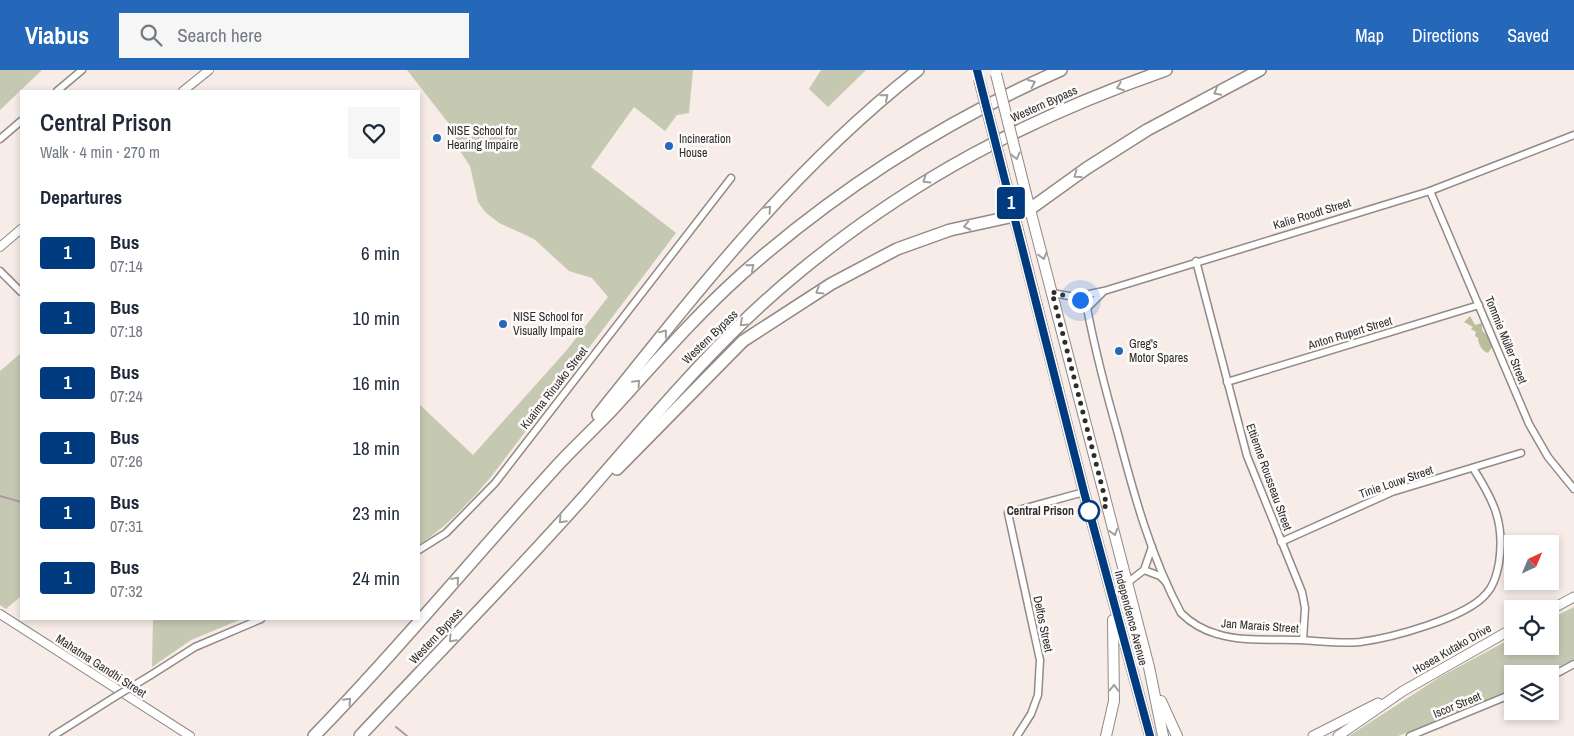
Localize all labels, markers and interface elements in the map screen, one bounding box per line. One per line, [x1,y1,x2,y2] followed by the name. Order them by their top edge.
[119,13,469,58] search box
[25,19,89,51] text: Viabus
[137,21,165,49] icon: search
[177,22,262,48] text: Search here
[1355,23,1384,48] text: Map
[1412,23,1479,48] text: Directions
[1507,23,1549,48] text: Saved
[1026,80,1035,90] one-way arrow
[1116,81,1125,91] one-way arrow
[1008,82,1080,126] street label: Western Bypass
[1213,86,1222,96] one-way arrow
[880,93,889,102] one-way arrow
[40,106,172,138] text: Central Prison
[348,107,400,159] button: heart
[447,123,518,153] place label: NISE School for Hearing Impaire
[679,131,731,161] place label: Incineration House
[431,132,443,144] marker: NISE School for Hearing Impaire
[663,140,675,152] marker: Incineration House
[40,141,160,163] text: Walk · 4 min · 270 m
[1011,151,1021,159] one-way arrow
[1073,169,1083,178] one-way arrow
[923,174,932,184] one-way arrow
[40,184,122,210] text: Departures
[995,187,1027,219] line badge: 1
[1007,190,1015,215] text: 1
[1271,195,1353,233] street label: Kalie Roodt Street
[762,205,771,214] one-way arrow
[962,221,971,231] one-way arrow
[110,229,139,255] text: Bus
[63,240,72,265] text: 1
[361,240,400,266] text: 6 min
[1037,252,1048,261] one-way arrow
[110,255,143,277] text: 07:14
[745,263,754,272] one-way arrow
[815,285,824,295] one-way arrow
[1068,288,1093,313] your location
[110,294,139,320] text: Bus
[1481,294,1531,387] street label: Tommie Müller Street
[63,305,72,330] text: 1
[352,305,400,331] text: 10 min
[679,306,741,368] street label: Western Bypass
[513,309,584,339] place label: NISE School for Visually Impaire
[1305,313,1394,354] street label: Anton Rupert Street
[740,317,749,326] one-way arrow
[497,318,509,330] marker: NISE School for Visually Impaire
[110,320,143,342] text: 07:18
[658,330,667,339] one-way arrow
[1129,336,1188,366] place label: Greg's Motor Spares
[517,343,591,432] street label: Kuaima Riruako Street
[1113,345,1125,357] marker: Greg's Motor Spares
[110,359,139,385] text: Bus
[63,370,72,395] text: 1
[352,370,400,396] text: 16 min
[631,379,640,388] one-way arrow
[110,385,143,407] text: 07:24
[1242,421,1296,533] street label: Ettienne Rousseau Street
[110,424,139,450] text: Bus
[63,435,72,460] text: 1
[352,435,400,461] text: 18 min
[110,450,143,472] text: 07:26
[1357,462,1435,502] street label: Tinie Louw Street
[110,489,139,515] text: Bus
[63,500,72,525] text: 1
[352,500,400,526] text: 23 min
[1078,500,1100,522] marker: Central Prison
[1007,503,1074,519] place label: Central Prison
[559,514,568,523] one-way arrow
[110,515,143,537] text: 07:31
[1108,528,1119,537] one-way arrow
[1504,535,1559,590] north arrow
[1504,535,1559,720] map controls
[110,554,139,580] text: Bus
[63,565,72,590] text: 1
[352,565,400,591] text: 24 min
[1111,569,1151,667] street label: Independence Avenue
[451,577,459,586] one-way arrow
[110,580,143,602] text: 07:32
[1029,595,1057,654] street label: Delfos Street
[1504,600,1559,655] button: locate
[406,604,466,668] street label: Western Bypass
[1221,615,1300,637] street label: Jan Marais Street
[1410,620,1494,678] street label: Hosea Kutako Drive
[53,631,150,701] street label: Mahatma Gandhi Street
[449,633,458,642] one-way arrow
[1504,665,1559,720] button: layers
[1109,684,1119,692] one-way arrow
[1431,688,1484,722] street label: Iscor Street
[342,698,351,707] one-way arrow

